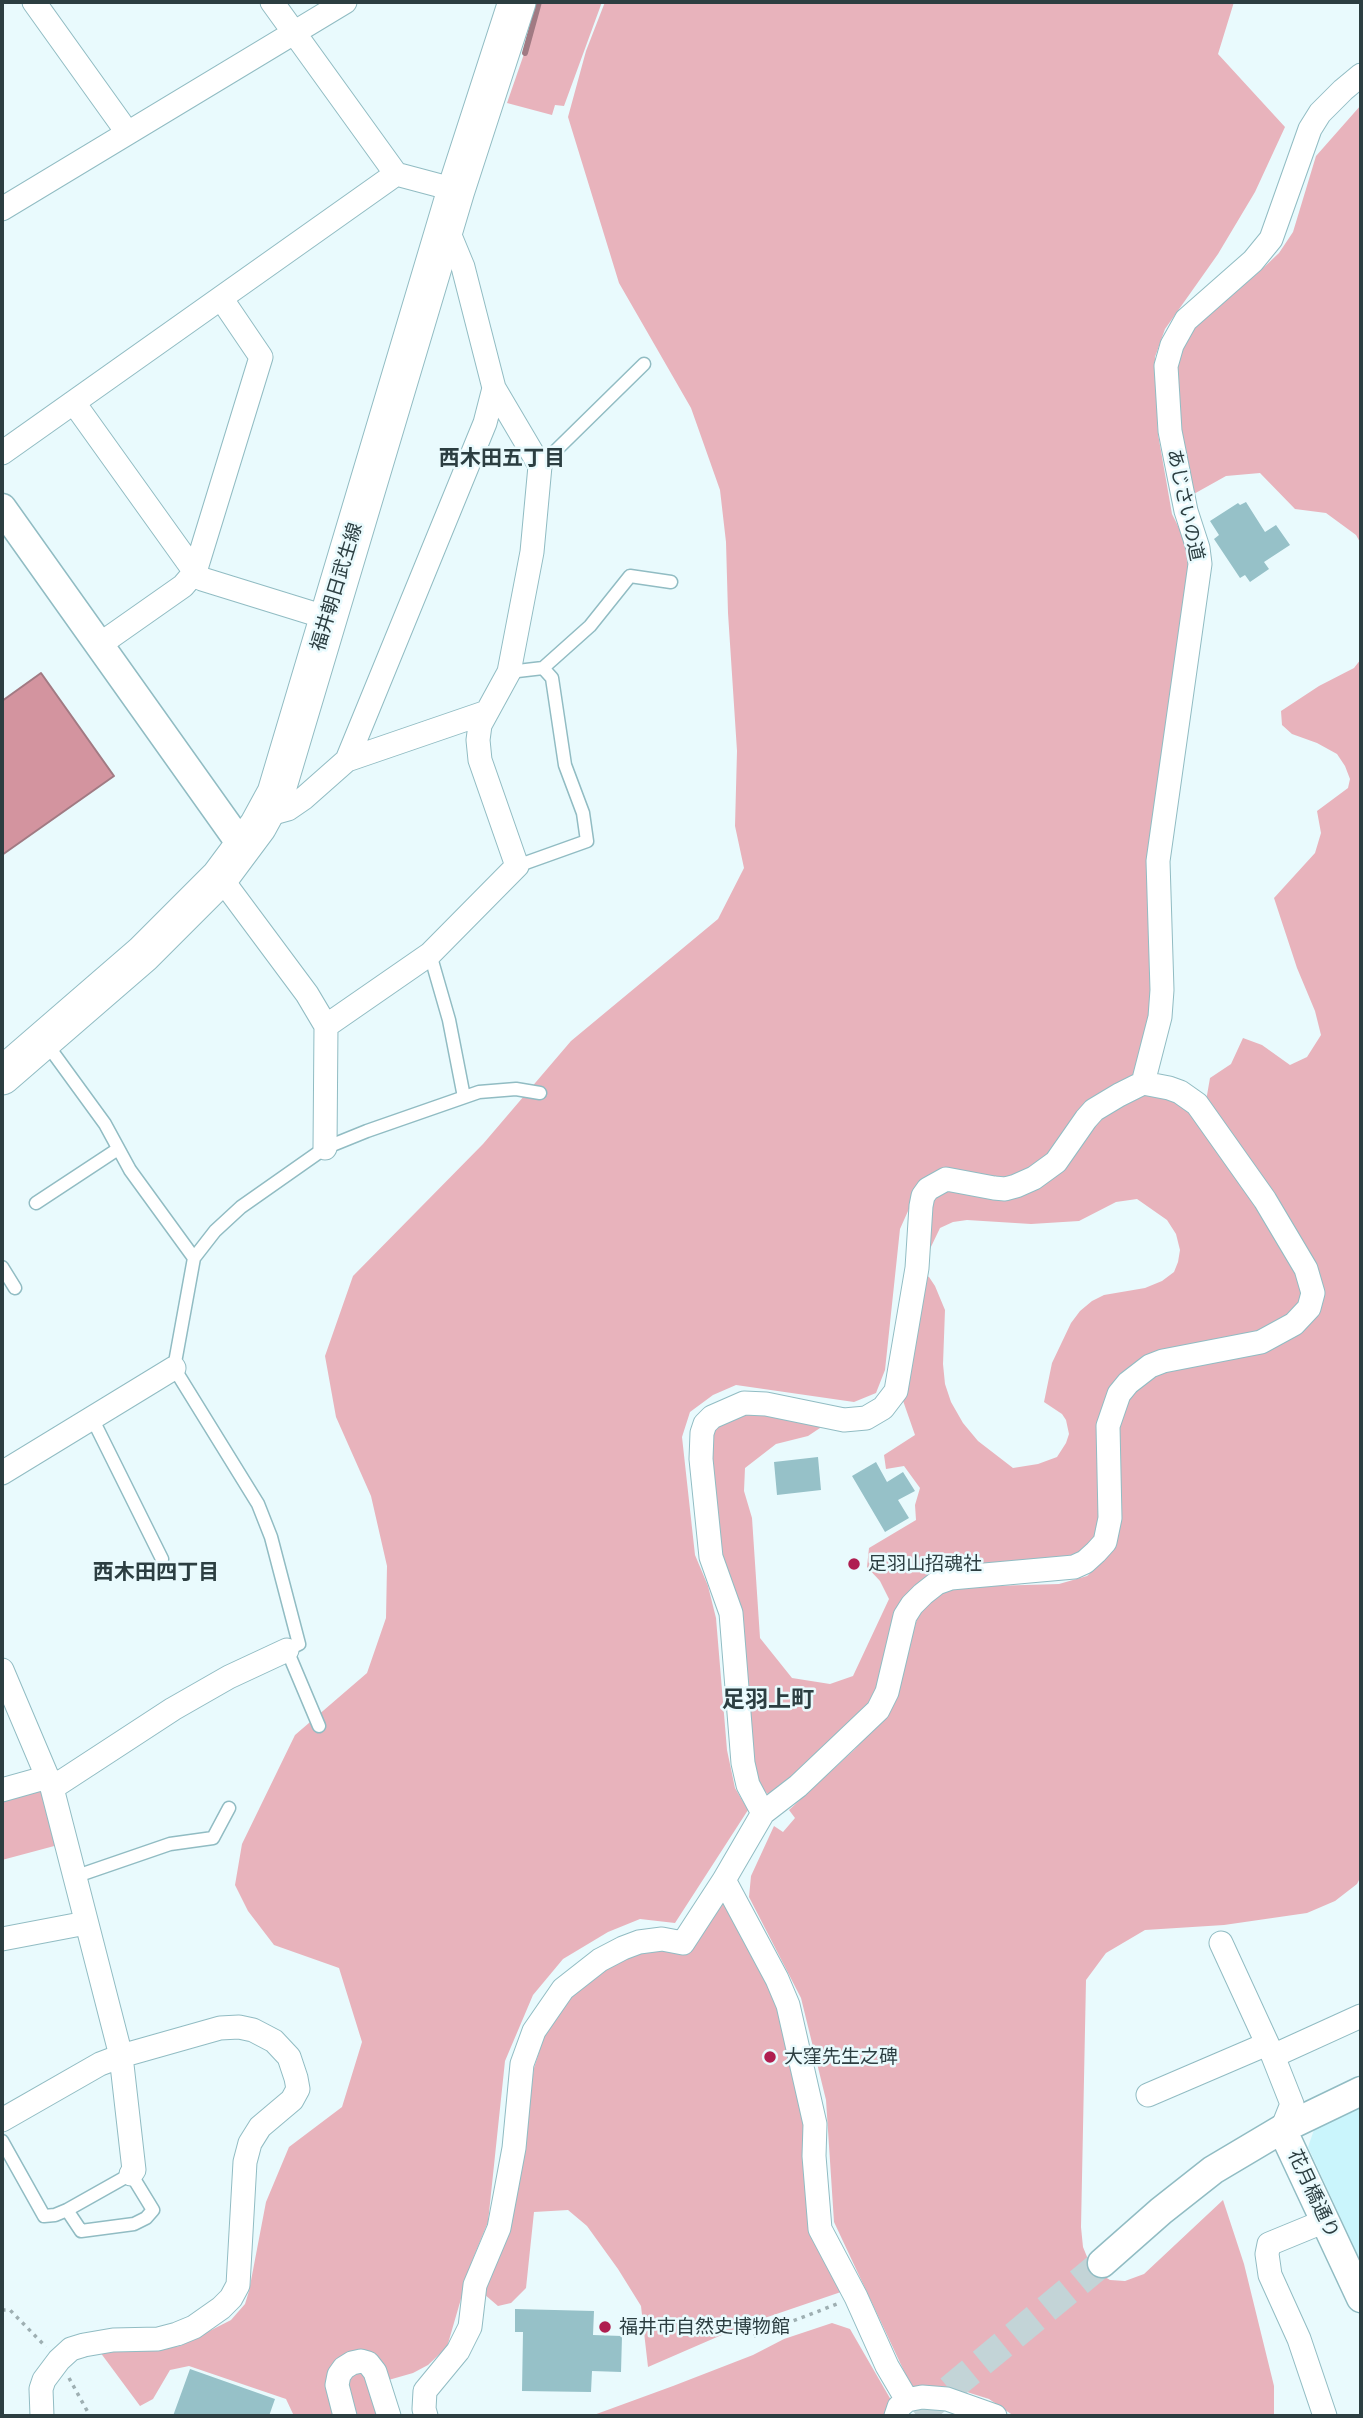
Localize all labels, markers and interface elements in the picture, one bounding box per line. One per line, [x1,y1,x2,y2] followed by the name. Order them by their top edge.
[439,446,565,472] district label: 西木田五丁目
[1162,447,1208,563] street label: あじさいの道
[307,520,367,654] street label: 福井朝日武生線
[868,1553,982,1575] place label: 足羽山招魂社
[846,1556,862,1572] marker: 足羽山招魂社
[93,1560,219,1586] district label: 西木田四丁目
[722,1686,814,1714] district label: 足羽上町
[784,2046,898,2068] place label: 大窪先生之碑
[762,2049,778,2065] marker: 大窪先生之碑
[1283,2146,1343,2242] street label: 花月橋通り
[619,2316,790,2338] place label: 福井市自然史博物館
[597,2319,613,2335] marker: 福井市自然史博物館

